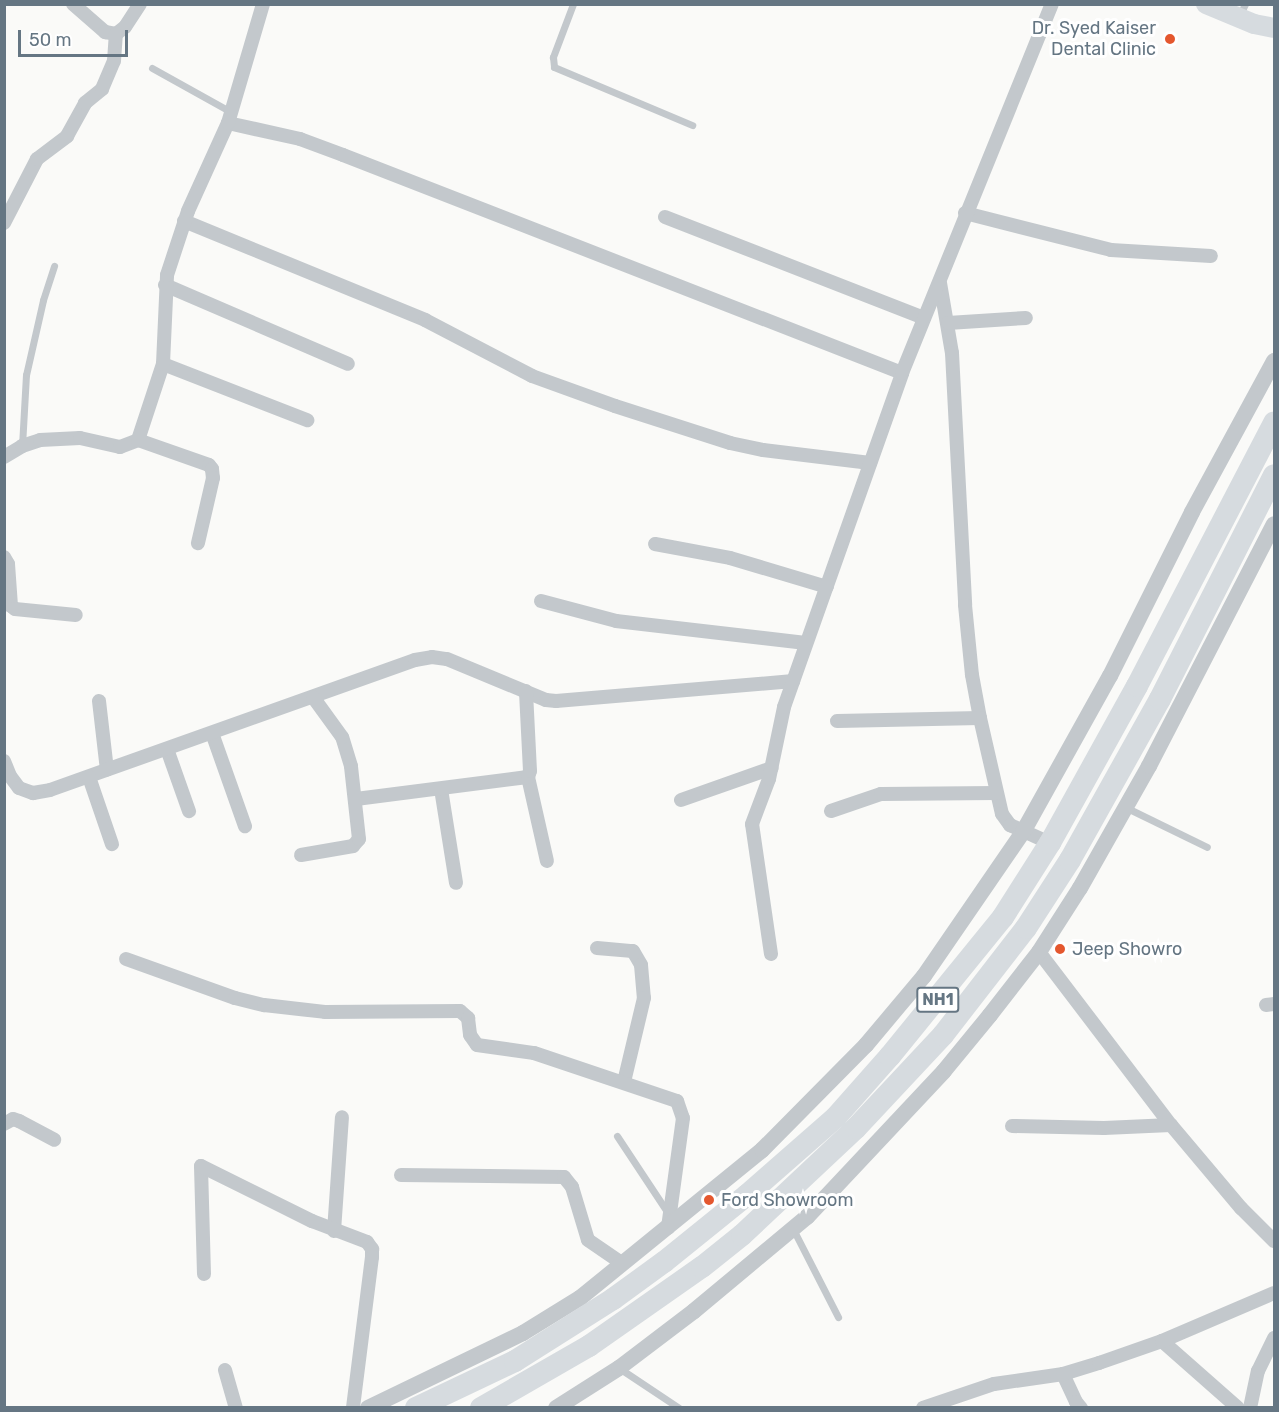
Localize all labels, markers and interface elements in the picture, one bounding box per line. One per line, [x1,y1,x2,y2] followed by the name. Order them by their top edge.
[21,18,130,56] scale bar
[1032,18,1156,60] place label: Dr. Syed Kaiser Dental Clinic
[29,29,72,51] text: 50 m
[1161,30,1179,48] marker: Dr. Syed Kaiser Dental Clinic
[1072,938,1182,960] place label: Jeep Showro
[1053,942,1067,956] marker: Jeep Showro
[916,987,960,1013] road number: NH1
[721,1189,853,1211] place label: Ford Showroom
[702,1193,716,1207] marker: Ford Showroom

